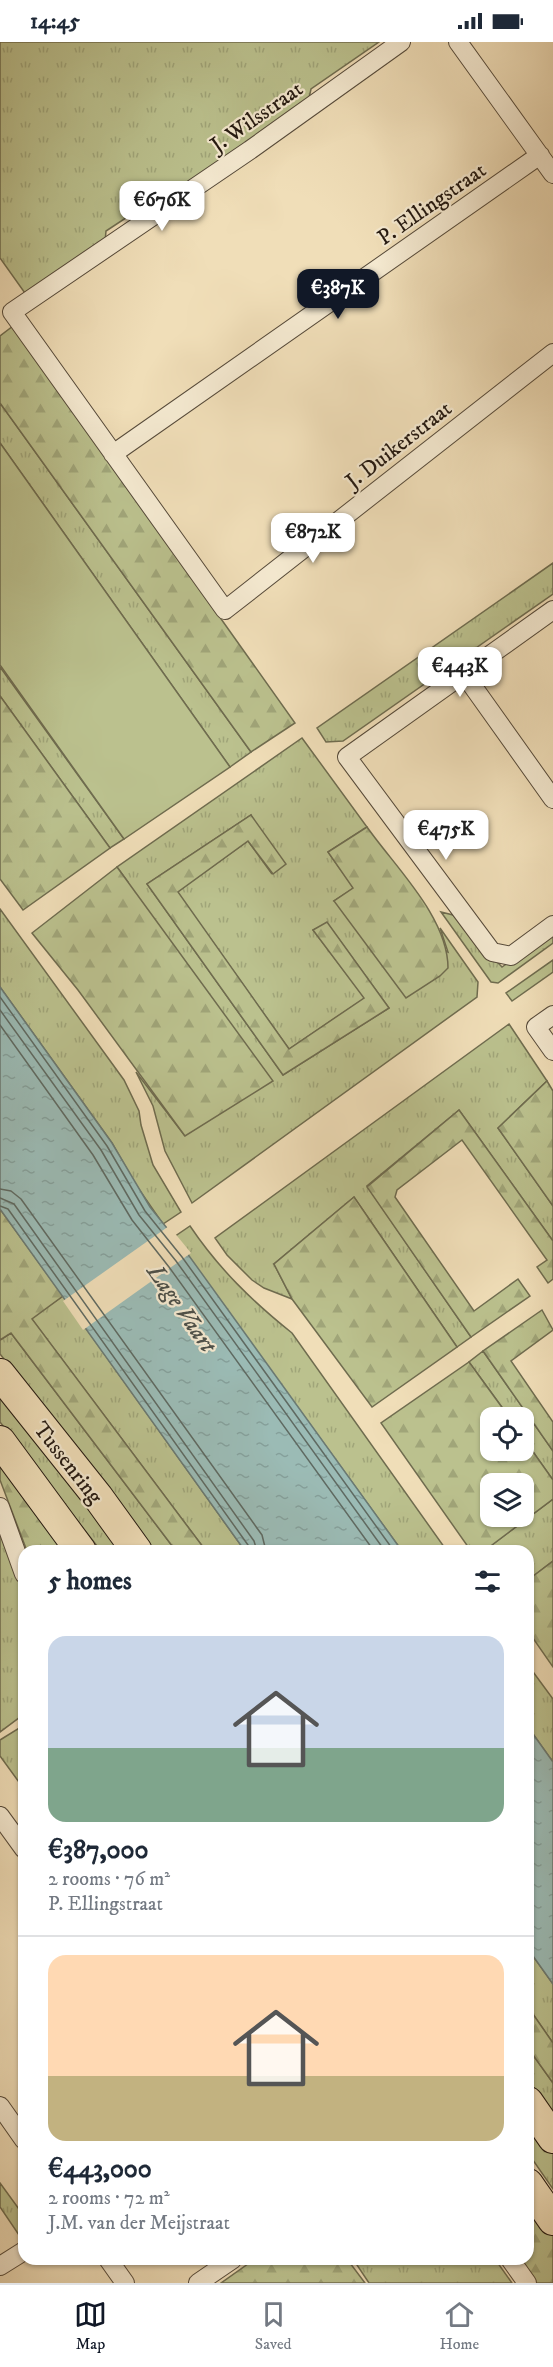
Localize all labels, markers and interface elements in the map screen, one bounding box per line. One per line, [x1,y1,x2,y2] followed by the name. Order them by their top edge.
[30,8,80,35] text: 14:45
[204,76,308,160] street label: J. Wilsstraat
[372,157,491,252] street label: P. Ellingstraat
[120,181,204,232] pin: €676K
[133,188,191,213] text: €676K
[296,269,380,320] pin: €387K
[311,276,365,301] text: €387K
[339,395,457,496] street label: J. Duikerstraat
[271,513,355,564] pin: €872K
[285,520,341,545] text: €872K
[418,647,502,698] pin: €443K
[432,654,488,679] text: €443K
[404,810,488,861] pin: €475K
[417,817,475,842] text: €475K
[139,1257,224,1360] water label: Lage Vaart
[480,1407,534,1527] map controls
[480,1407,534,1461] button: locate
[27,1416,108,1510] street label: Tussenring
[480,1473,534,1527] button: layers
[48,1565,132,1598] text: 5 homes
[471,1565,504,1598] icon: filters
[222,1675,330,1783] icon: home
[48,1834,148,1867] text: €387,000
[48,1867,170,1892] text: 2 rooms · 76 m²
[48,1892,163,1917] text: P. Ellingstraat
[222,1994,330,2102] icon: home
[48,2153,152,2186] text: €443,000
[48,2186,170,2211] text: 2 rooms · 72 m²
[48,2211,230,2236] text: J.M. van der Meijstraat
[74,2298,107,2354] tab: Map
[255,2298,292,2354] tab: Saved
[439,2298,479,2354] tab: Home

